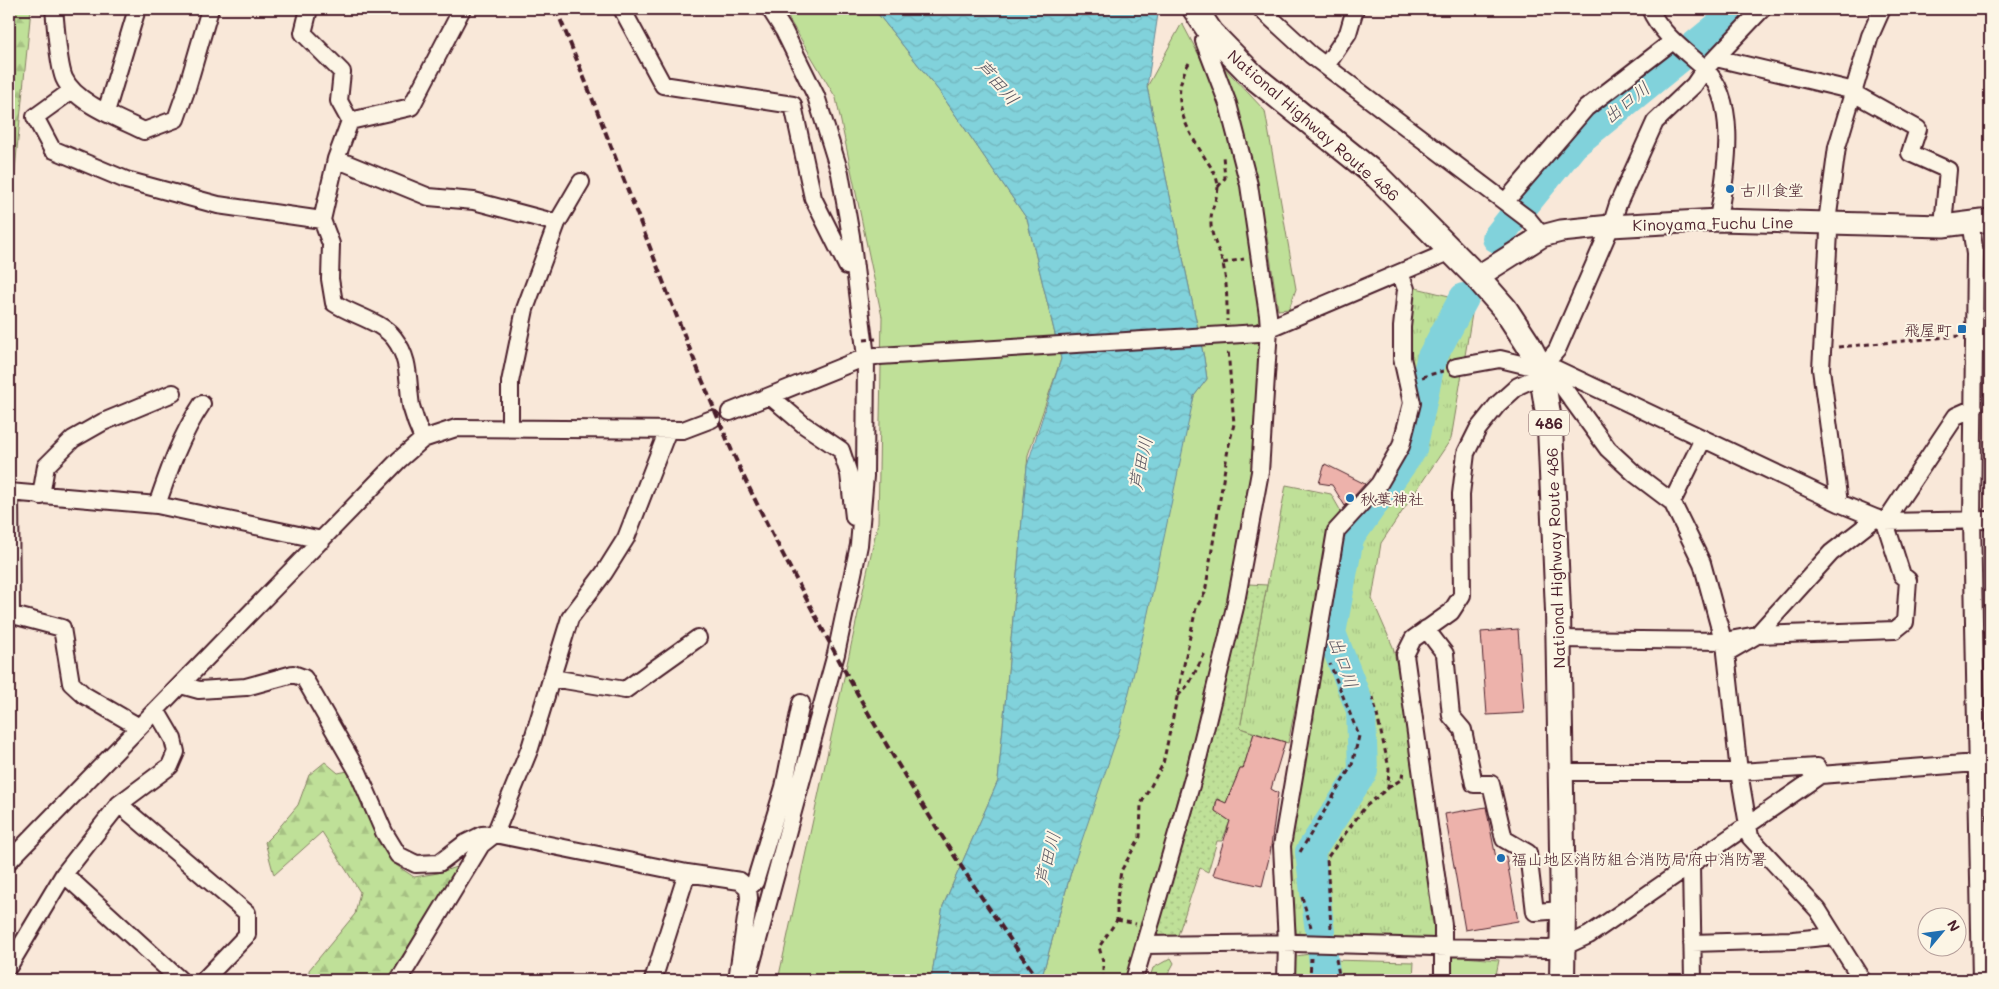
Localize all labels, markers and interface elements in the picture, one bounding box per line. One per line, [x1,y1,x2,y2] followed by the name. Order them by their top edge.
[1224,45,1404,205] street label: National Highway Route 486
[971,54,1025,110] water label: 芦田川
[1597,76,1655,128] water label: 出口川
[1740,179,1804,200] place label: 古川食堂
[1724,183,1736,195] marker: 古川食堂
[1632,211,1794,235] street label: Kinoyama Fuchu Line
[1904,319,1952,340] place label: 飛屋町
[1956,323,1968,335] marker: 飛屋町
[1529,410,1569,436] road number: 486
[1123,434,1157,492] water label: 芦田川
[1541,447,1569,669] street label: National Highway Route 486
[1360,488,1424,509] place label: 秋葉神社
[1344,492,1356,504] marker: 秋葉神社
[1324,633,1364,691] water label: 出口川
[1029,829,1065,887] water label: 芦田川
[1511,848,1767,869] place label: 福山地区消防組合消防局府中消防署
[1495,852,1507,864] marker: 福山地区消防組合消防局府中消防署
[1916,906,1966,956] north arrow
[1943,916,1965,935] text: N

